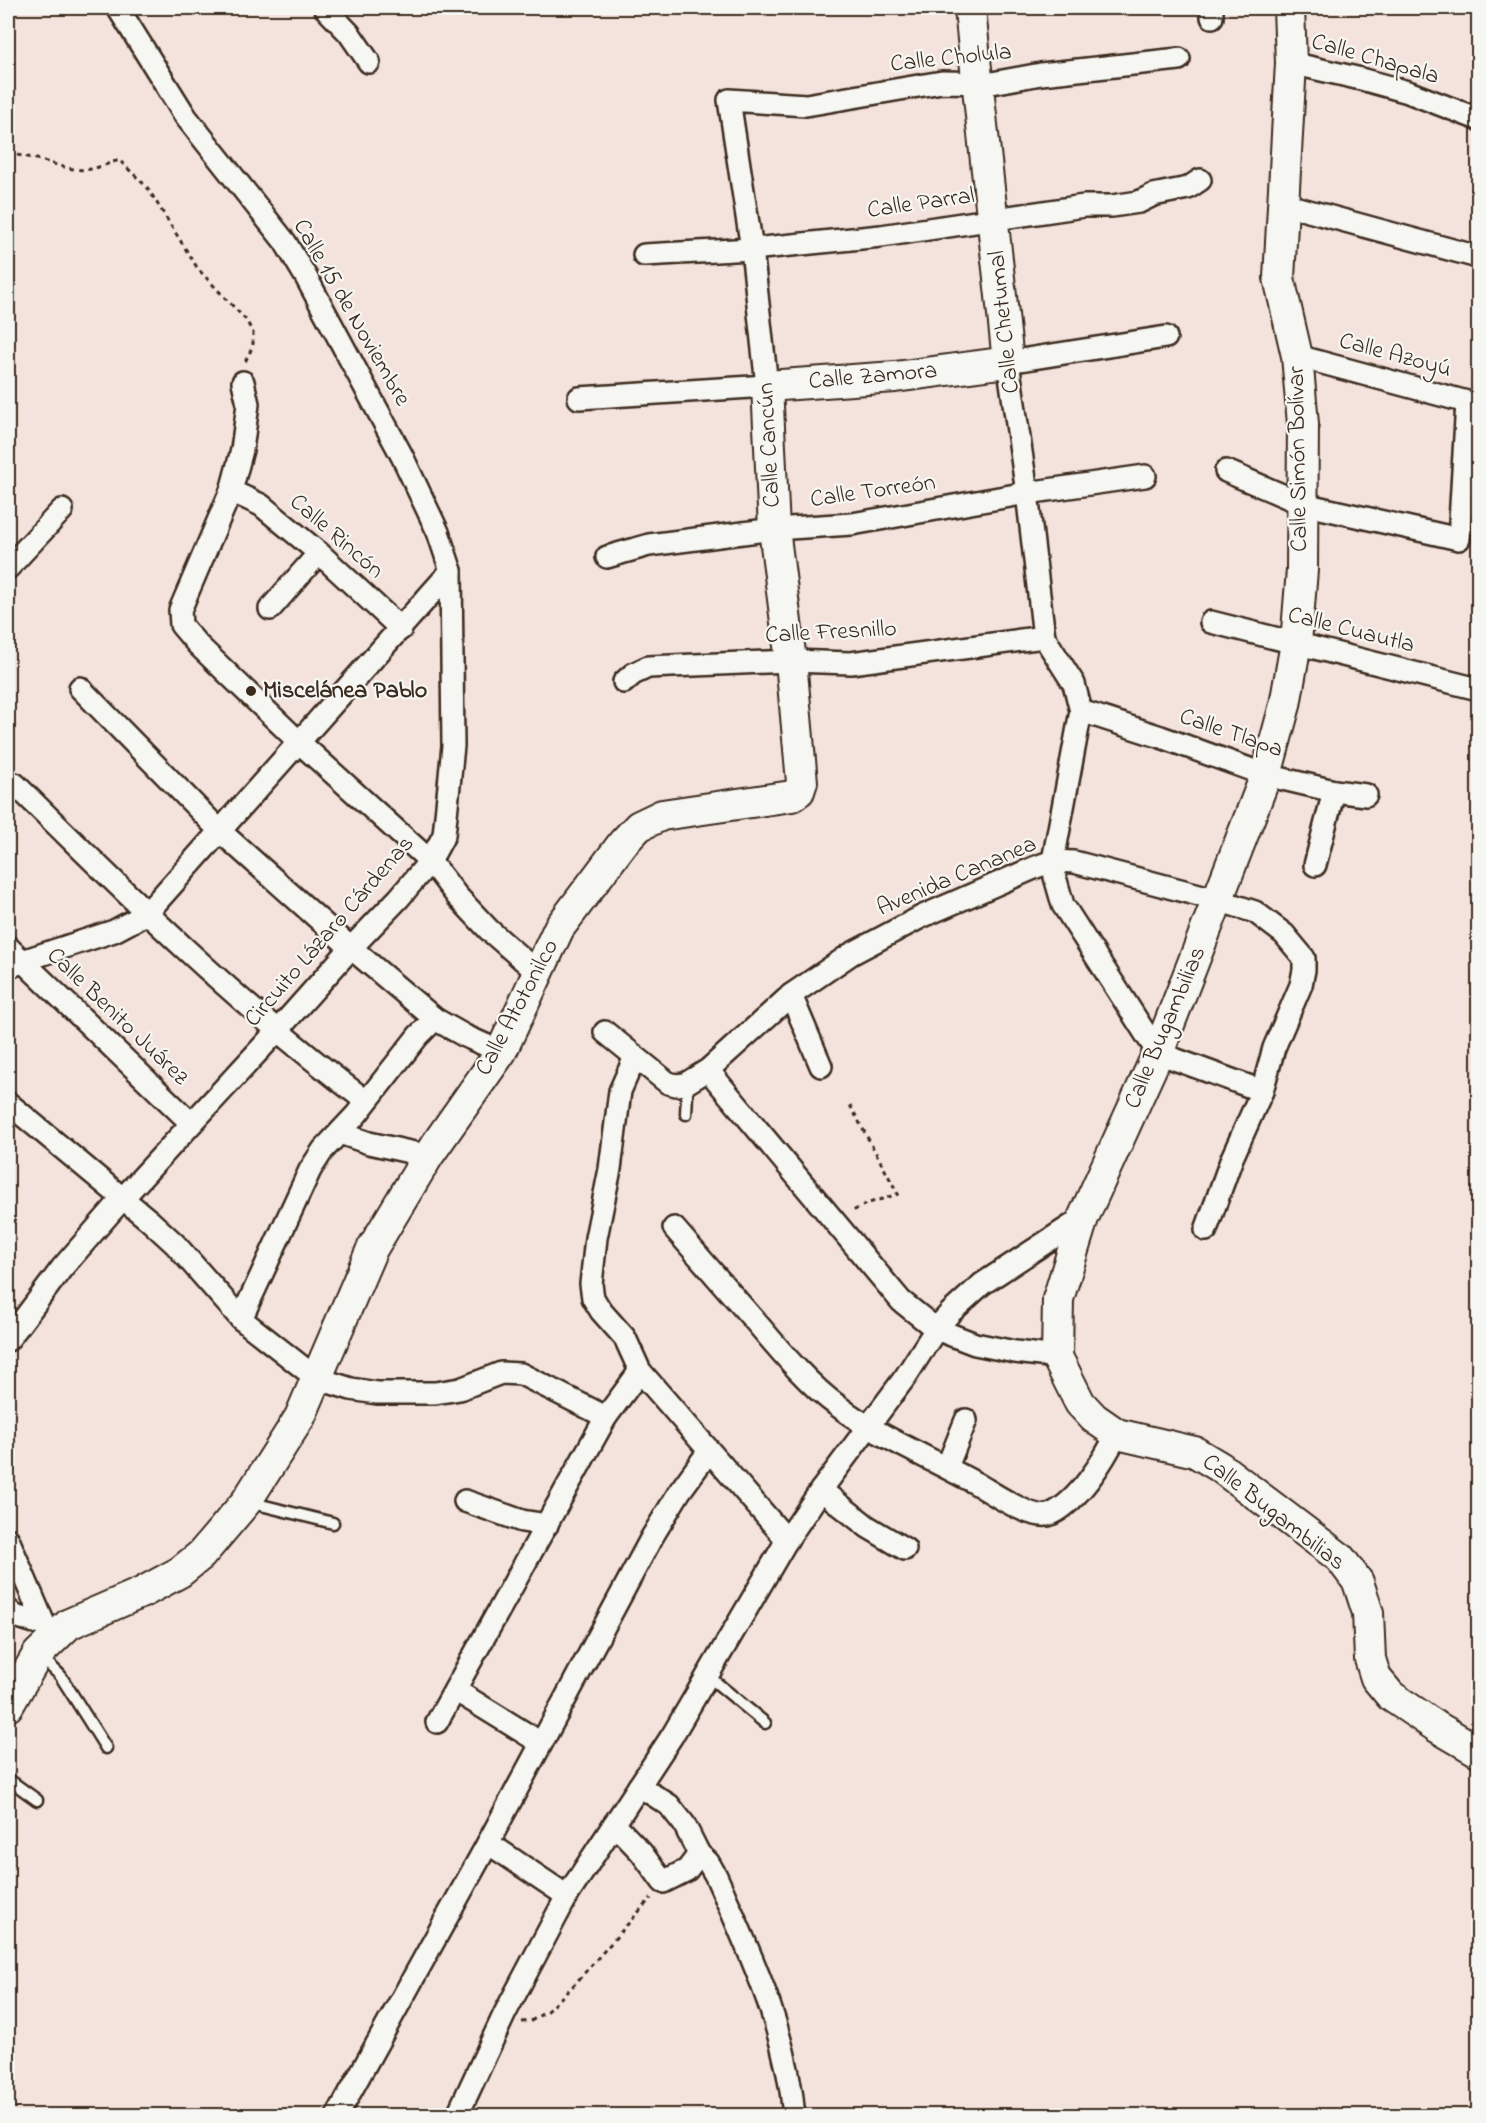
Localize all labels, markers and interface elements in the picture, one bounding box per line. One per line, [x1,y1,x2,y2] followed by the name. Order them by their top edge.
[1307,25,1443,95] street label: Calle Chapala
[889,35,1013,83] street label: Calle Cholula
[865,179,977,229] street label: Calle Parral
[283,213,419,413] street label: Calle 15 de Noviembre
[980,249,1030,395] street label: Calle Chetumal
[1335,324,1455,389] street label: Calle Azoyú
[807,354,939,400] street label: Calle Zamora
[1280,365,1318,552] street label: Calle Simón Bolívar
[749,382,791,508] street label: Calle Cancún
[808,466,938,518] street label: Calle Torreón
[281,486,391,588] street label: Calle Rincón
[1284,598,1418,664] street label: Calle Cuautla
[764,612,898,654] street label: Calle Fresnillo
[263,674,427,709] place label: Miscelánea Pablo
[244,684,258,698] marker: Miscelánea Pablo
[1174,700,1288,768] street label: Calle Tlapa
[237,828,423,1036] street label: Circuito Lázaro Cárdenas
[872,828,1042,926] street label: Avenida Cananea
[467,933,569,1083] street label: Calle Atotonilco
[38,940,197,1095] street label: Calle Benito Juárez
[1116,941,1216,1115] street label: Calle Bugambilias
[1194,1446,1352,1580] street label: Calle Bugambilias

